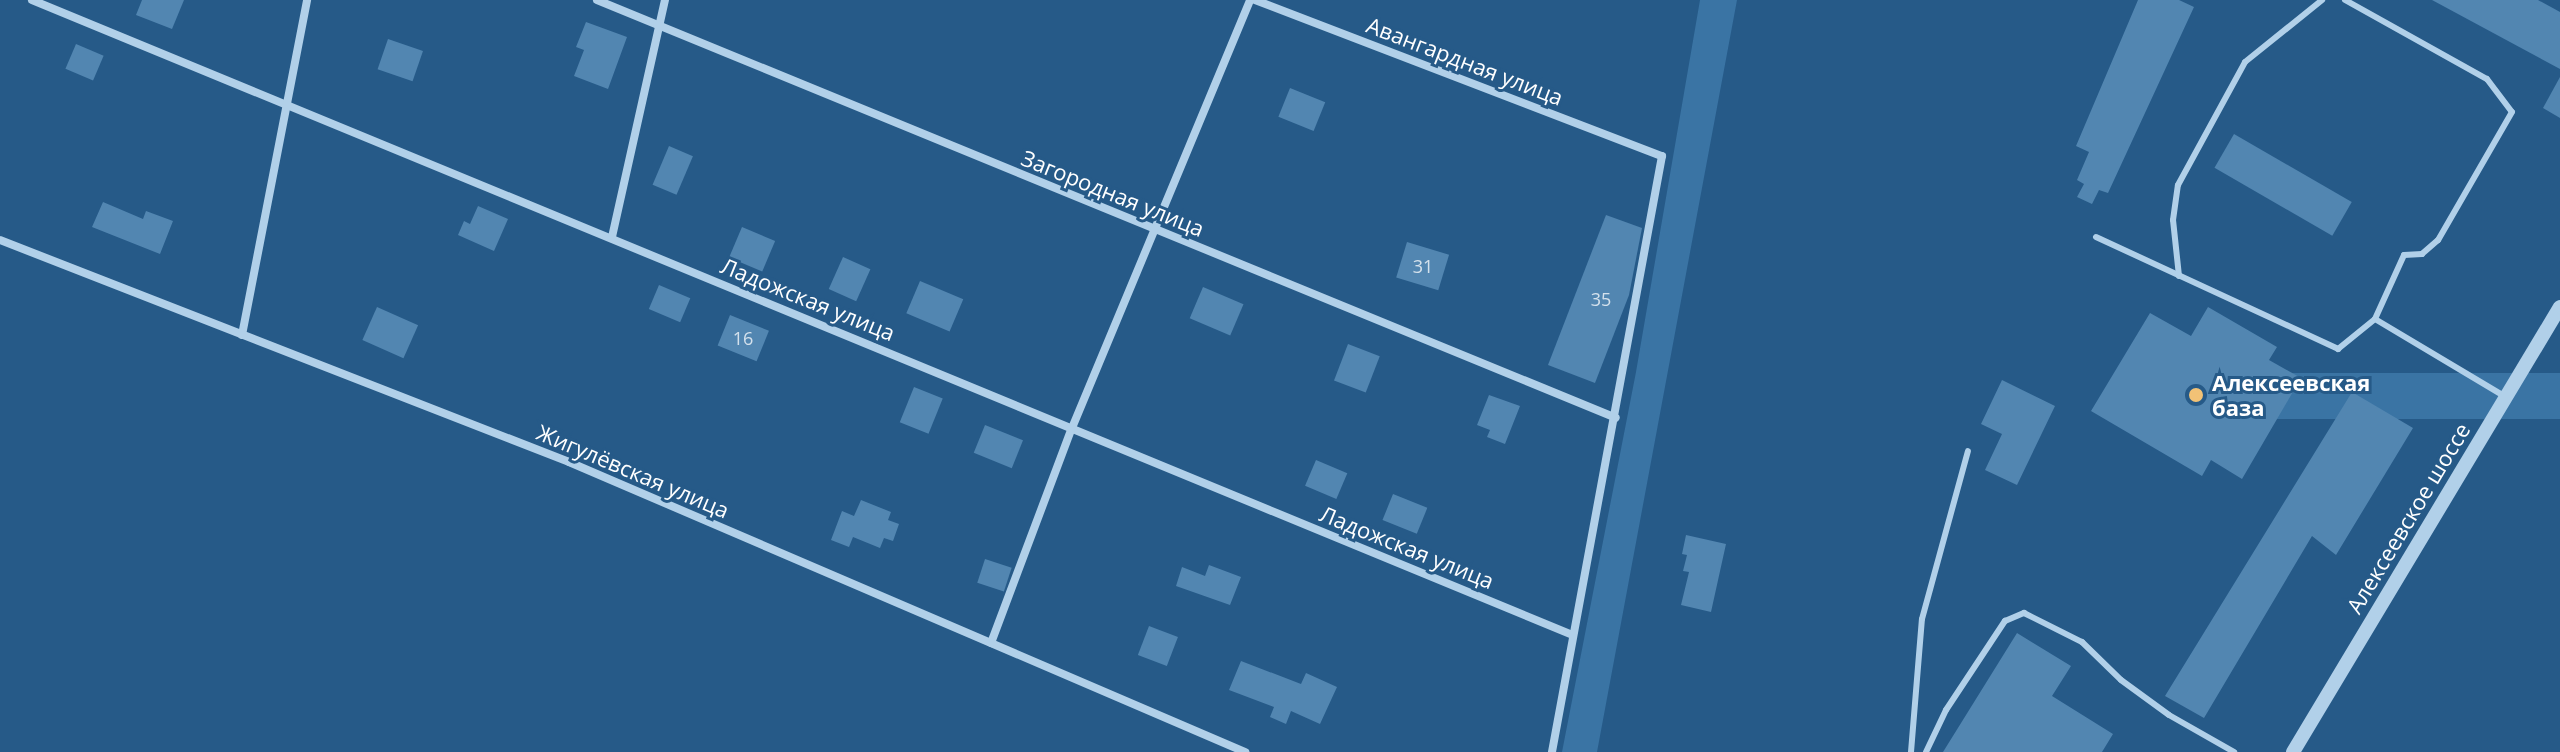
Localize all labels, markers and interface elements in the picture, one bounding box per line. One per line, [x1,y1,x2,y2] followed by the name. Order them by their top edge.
[1363,11,1567,111] street label: Авангардная улица
[1018,144,1208,242] street label: Загородная улица
[717,252,899,346] street label: Ладожская улица
[1413,255,1433,277] house number: 31
[1591,288,1611,310] house number: 35
[733,327,753,349] house number: 16
[2212,369,2370,420] place label: Алексеевская база
[2187,386,2205,404] marker: Алексеевская база
[2341,418,2475,618] street label: Алексеевское шоссе
[533,419,733,523] street label: Жигулёвская улица
[1316,500,1498,594] street label: Ладожская улица

